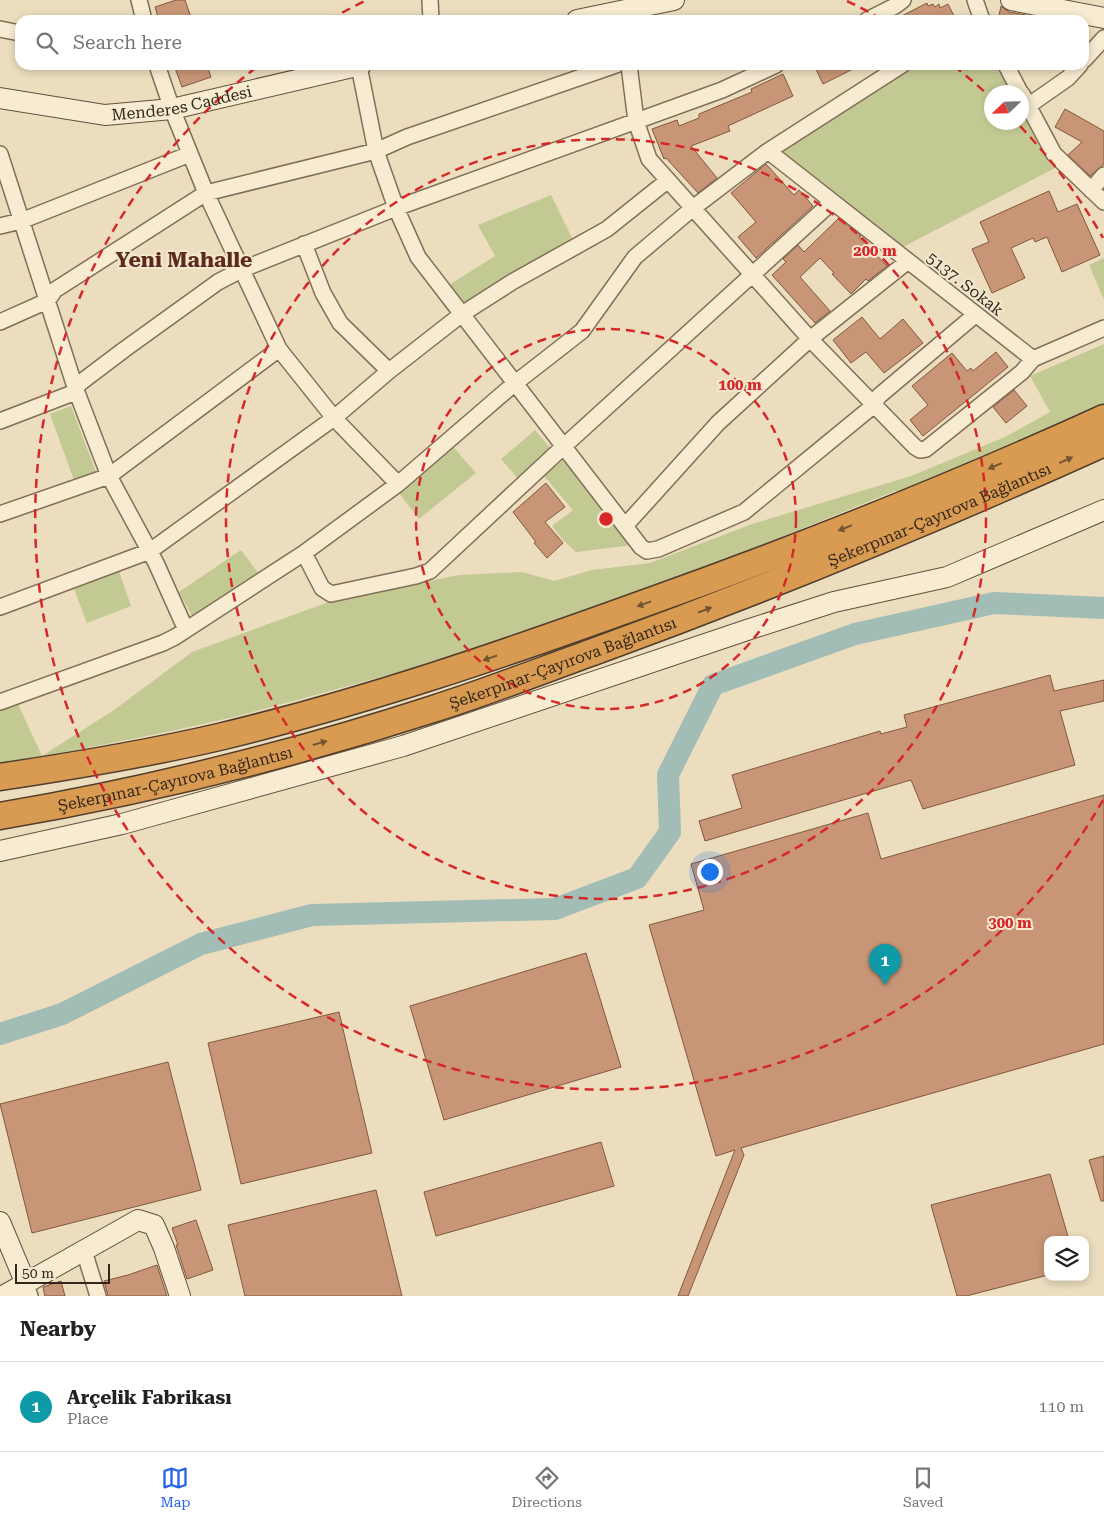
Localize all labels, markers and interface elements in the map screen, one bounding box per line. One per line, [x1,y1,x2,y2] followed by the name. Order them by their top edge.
[15,15,1089,70] search box
[33,29,61,57] icon: search
[73,31,182,54] text: Search here
[111,81,254,124] street label: Menderes Caddesi
[984,85,1029,130] north arrow
[853,242,897,260] text: 200 m
[116,248,252,272] district label: Yeni Mahalle
[923,248,1007,320] street label: 5137. Sokak
[718,376,762,394] text: 100 m
[1059,456,1073,464] one-way arrow
[825,459,1054,570] street label: Şekerpınar-Çayırova Bağlantısı
[988,463,1002,471] one-way arrow
[597,510,615,528] centre of rings
[838,524,852,532] one-way arrow
[636,600,651,608] one-way arrow
[698,606,713,614] one-way arrow
[446,612,679,713] street label: Şekerpınar-Çayırova Bağlantısı
[483,654,498,662] one-way arrow
[313,739,328,747] one-way arrow
[56,742,295,815] street label: Şekerpınar-Çayırova Bağlantısı
[697,859,723,885] your location
[988,914,1032,932] text: 300 m
[869,944,901,985] pin: 1
[1044,1236,1089,1281] map controls
[1044,1236,1089,1281] button: layers
[15,1261,110,1284] scale bar
[22,1265,54,1281] text: 50 m
[20,1317,96,1341] text: Nearby
[67,1386,232,1409] text: Arçelik Fabrikası
[32,1397,40,1416] text: 1
[1038,1397,1084,1416] text: 110 m
[67,1409,108,1428] text: Place
[161,1464,190,1510] tab: Map
[511,1464,582,1510] tab: Directions
[903,1464,944,1510] tab: Saved

